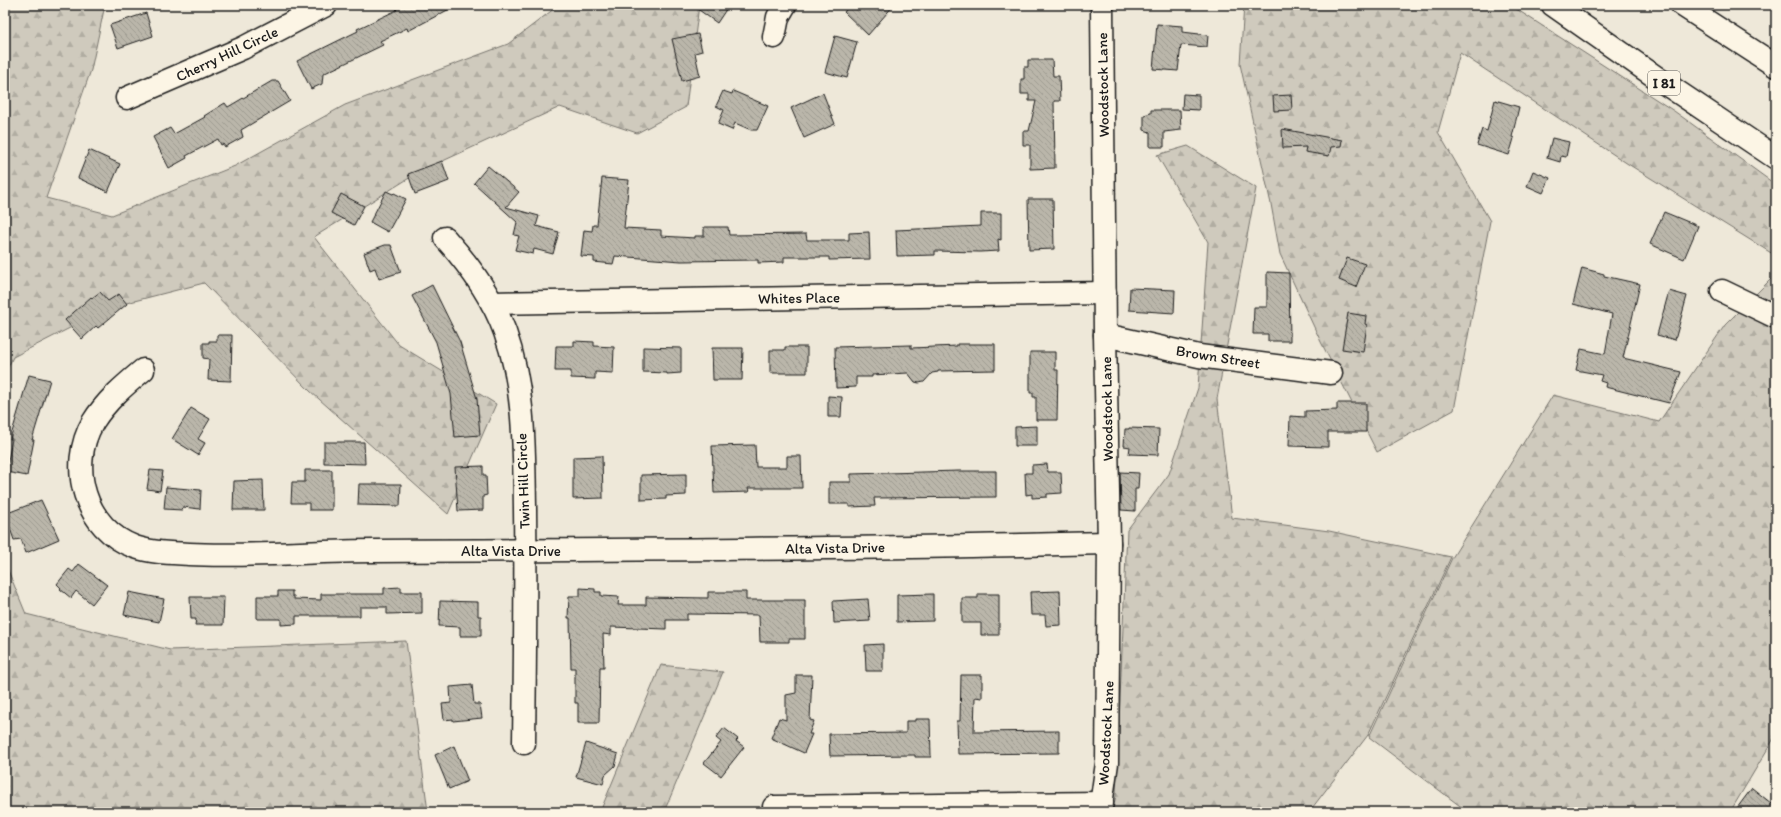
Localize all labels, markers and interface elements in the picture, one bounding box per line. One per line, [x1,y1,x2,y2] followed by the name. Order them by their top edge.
[173,22,281,86] street label: Cherry Hill Circle
[1093,32,1113,138] street label: Woodstock Lane
[1648,71,1680,95] road number: I 81
[758,288,840,308] street label: Whites Place
[1175,341,1262,373] street label: Brown Street
[1097,356,1117,462] street label: Woodstock Lane
[512,433,534,529] street label: Twin Hill Circle
[785,538,885,558] street label: Alta Vista Drive
[461,542,561,560] street label: Alta Vista Drive
[1094,680,1118,786] street label: Woodstock Lane

